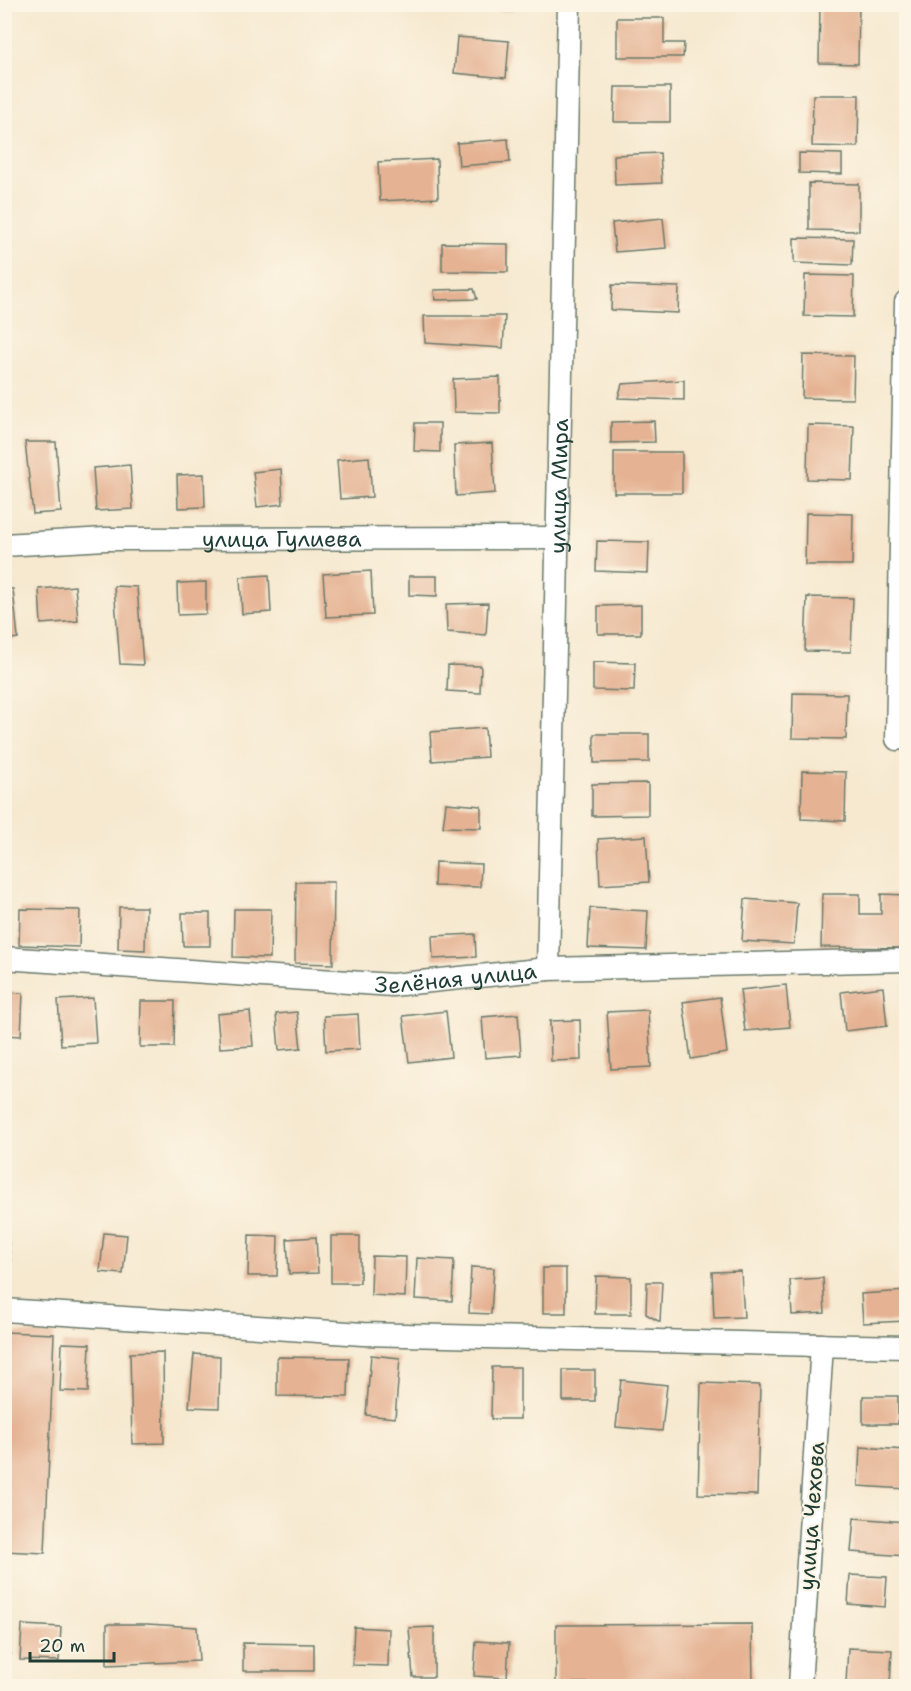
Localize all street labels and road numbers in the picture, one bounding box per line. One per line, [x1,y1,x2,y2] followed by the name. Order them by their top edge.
[543,418,575,554] street label: улица Мира
[202,524,362,554] street label: улица Гулиева
[374,956,538,1000] street label: Зелёная улица
[792,1440,831,1592] street label: улица Чехова

